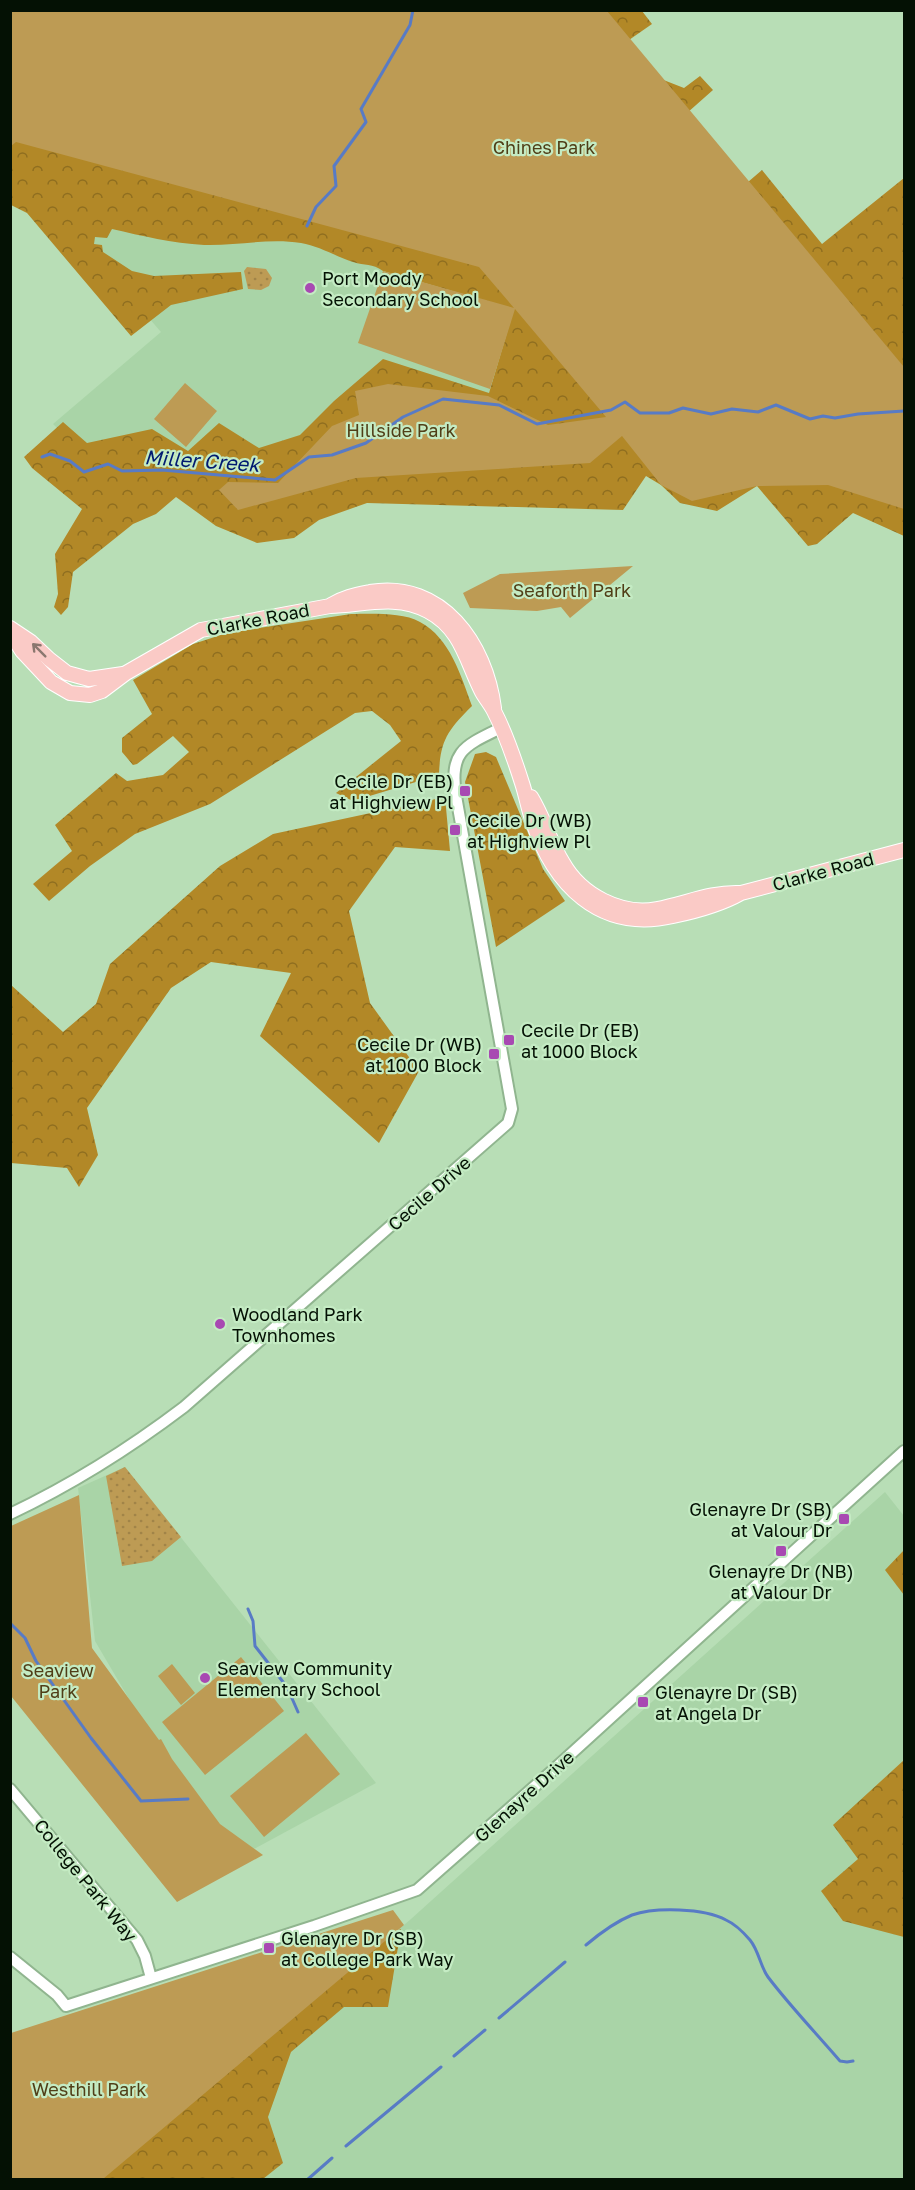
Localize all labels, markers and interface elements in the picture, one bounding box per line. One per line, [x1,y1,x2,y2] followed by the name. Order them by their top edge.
[493,136,595,158] park label: Chines Park
[322,267,479,310] place label: Port Moody Secondary School
[303,281,317,295] marker: Port Moody Secondary School
[346,419,456,441] park label: Hillside Park
[144,444,263,476] water label: Miller Creek
[513,579,631,601] park label: Seaforth Park
[205,598,311,640] street label: Clarke Road
[32,643,47,658] one-way arrow
[329,770,453,813] place label: Cecile Dr (EB) at Highview Pl
[458,784,472,798] marker: Cecile Dr (EB) at Highview Pl
[467,809,592,852] place label: Cecile Dr (WB) at Highview Pl
[448,823,462,837] marker: Cecile Dr (WB) at Highview Pl
[770,847,876,895] street label: Clarke Road
[521,1019,640,1062] place label: Cecile Dr (EB) at 1000 Block
[357,1033,482,1076] place label: Cecile Dr (WB) at 1000 Block
[502,1033,516,1047] marker: Cecile Dr (EB) at 1000 Block
[487,1047,501,1061] marker: Cecile Dr (WB) at 1000 Block
[383,1151,475,1235] street label: Cecile Drive
[232,1303,363,1346] place label: Woodland Park Townhomes
[213,1317,227,1331] marker: Woodland Park Townhomes
[689,1498,832,1541] place label: Glenayre Dr (SB) at Valour Dr
[837,1512,851,1526] marker: Glenayre Dr (SB) at Valour Dr
[774,1544,788,1558] marker: Glenayre Dr (NB) at Valour Dr
[709,1560,854,1603] place label: Glenayre Dr (NB) at Valour Dr
[217,1657,392,1700] place label: Seaview Community Elementary School
[22,1659,94,1702] park label: Seaview Park
[198,1671,212,1685] marker: Seaview Community Elementary School
[655,1681,798,1724] place label: Glenayre Dr (SB) at Angela Dr
[636,1695,650,1709] marker: Glenayre Dr (SB) at Angela Dr
[470,1746,578,1846] street label: Glenayre Drive
[30,1815,142,1945] street label: College Park Way
[281,1927,453,1970] place label: Glenayre Dr (SB) at College Park Way
[262,1941,276,1955] marker: Glenayre Dr (SB) at College Park Way
[32,2078,146,2100] park label: Westhill Park

